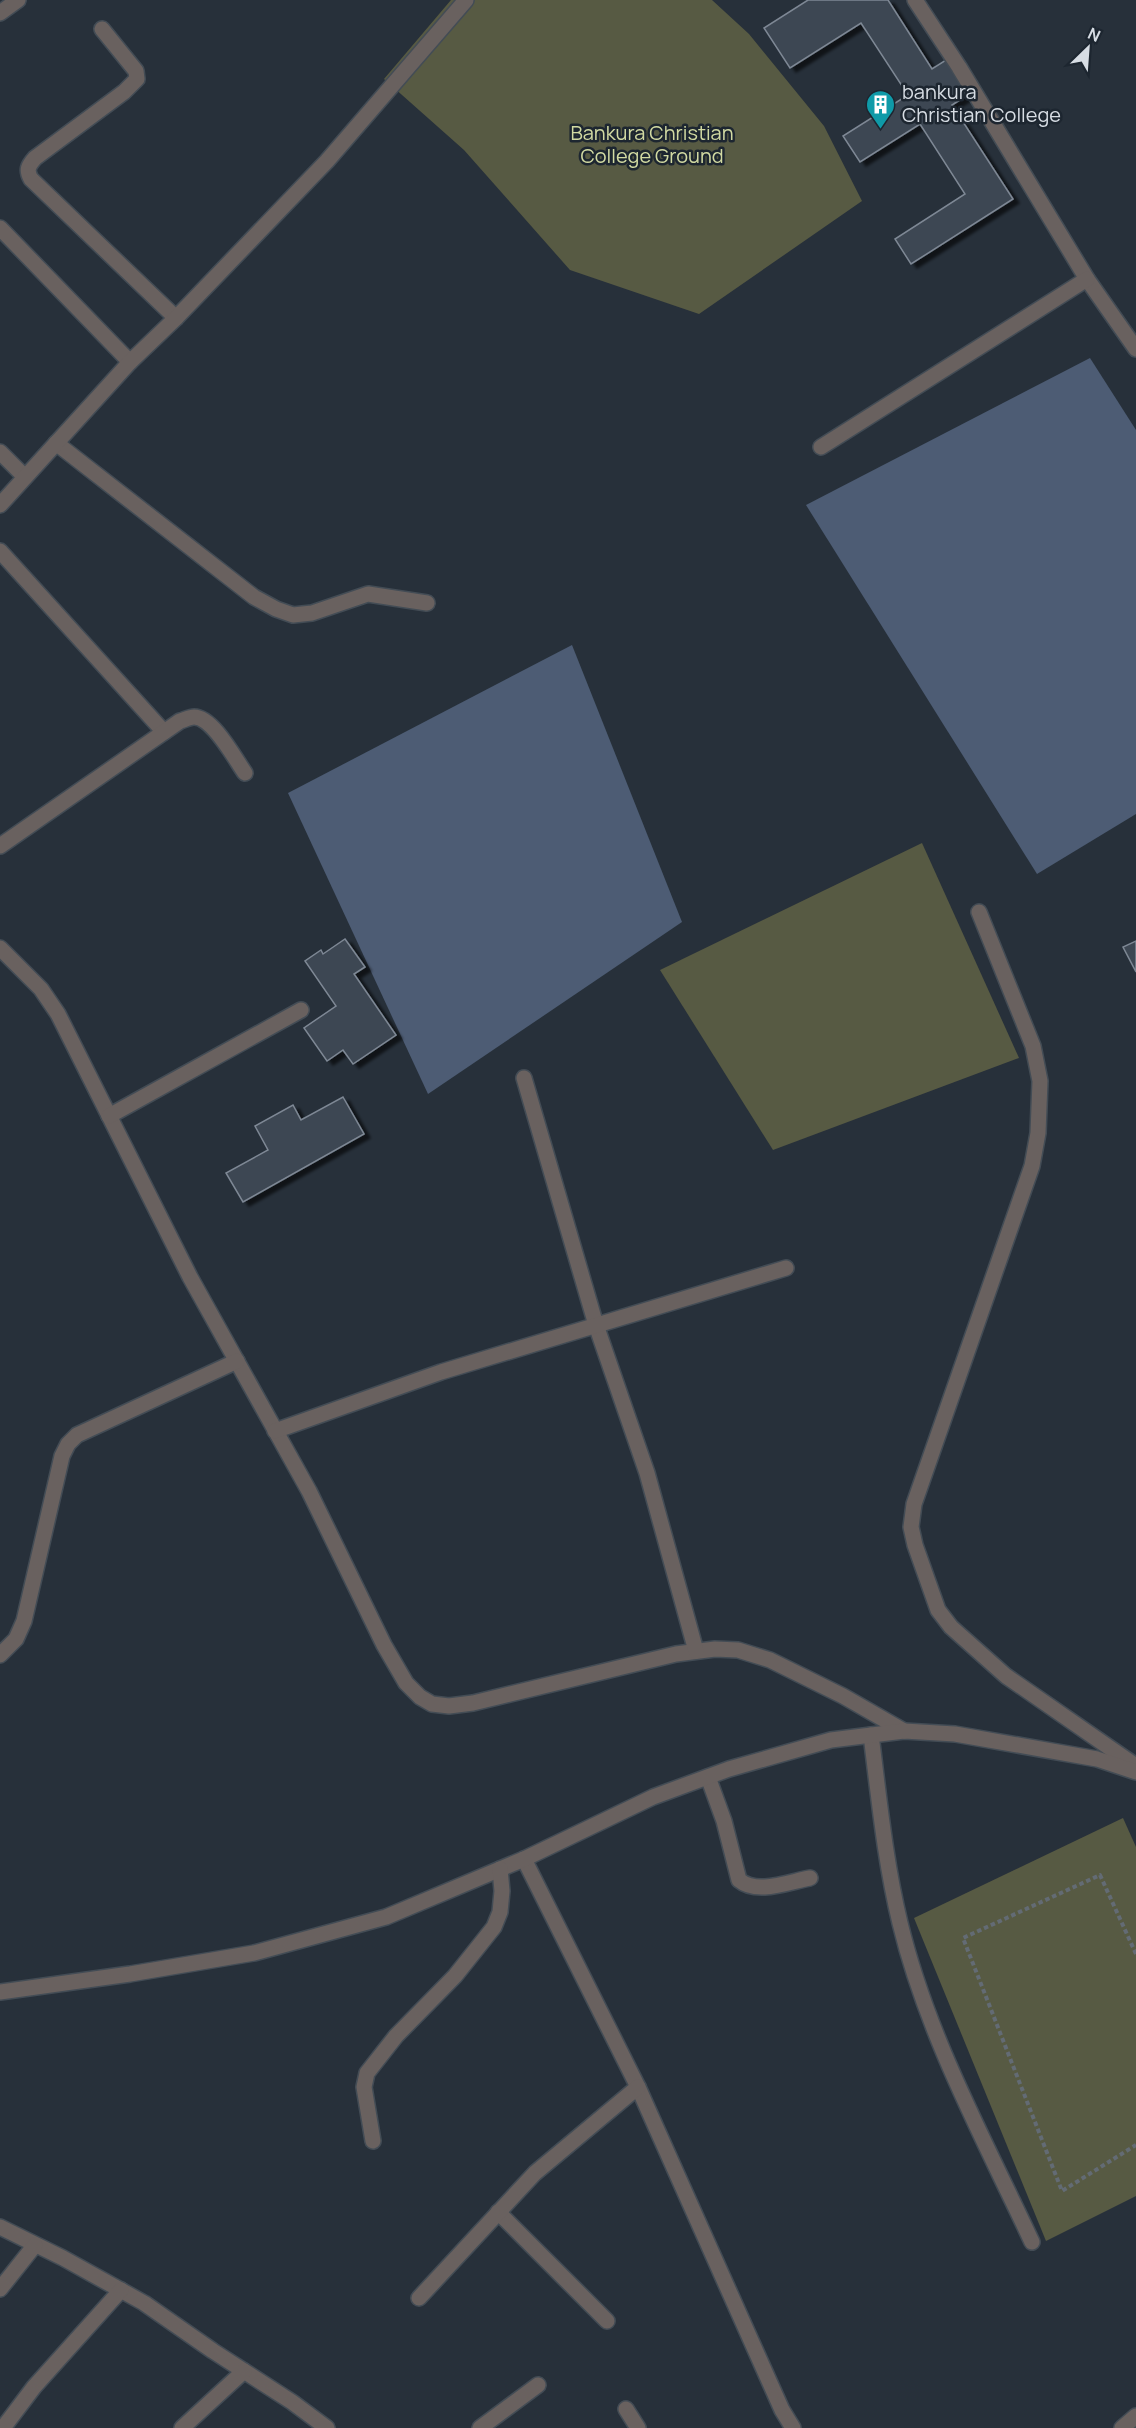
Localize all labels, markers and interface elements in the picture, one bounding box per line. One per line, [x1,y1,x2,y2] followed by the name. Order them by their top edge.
[1058,18,1118,78] north arrow
[1084,22,1104,47] text: N
[902,78,1061,128] place label: bankura Christian College
[865,88,897,130] building icon: bankura Christian College
[570,119,734,169] park label: Bankura Christian College Ground

